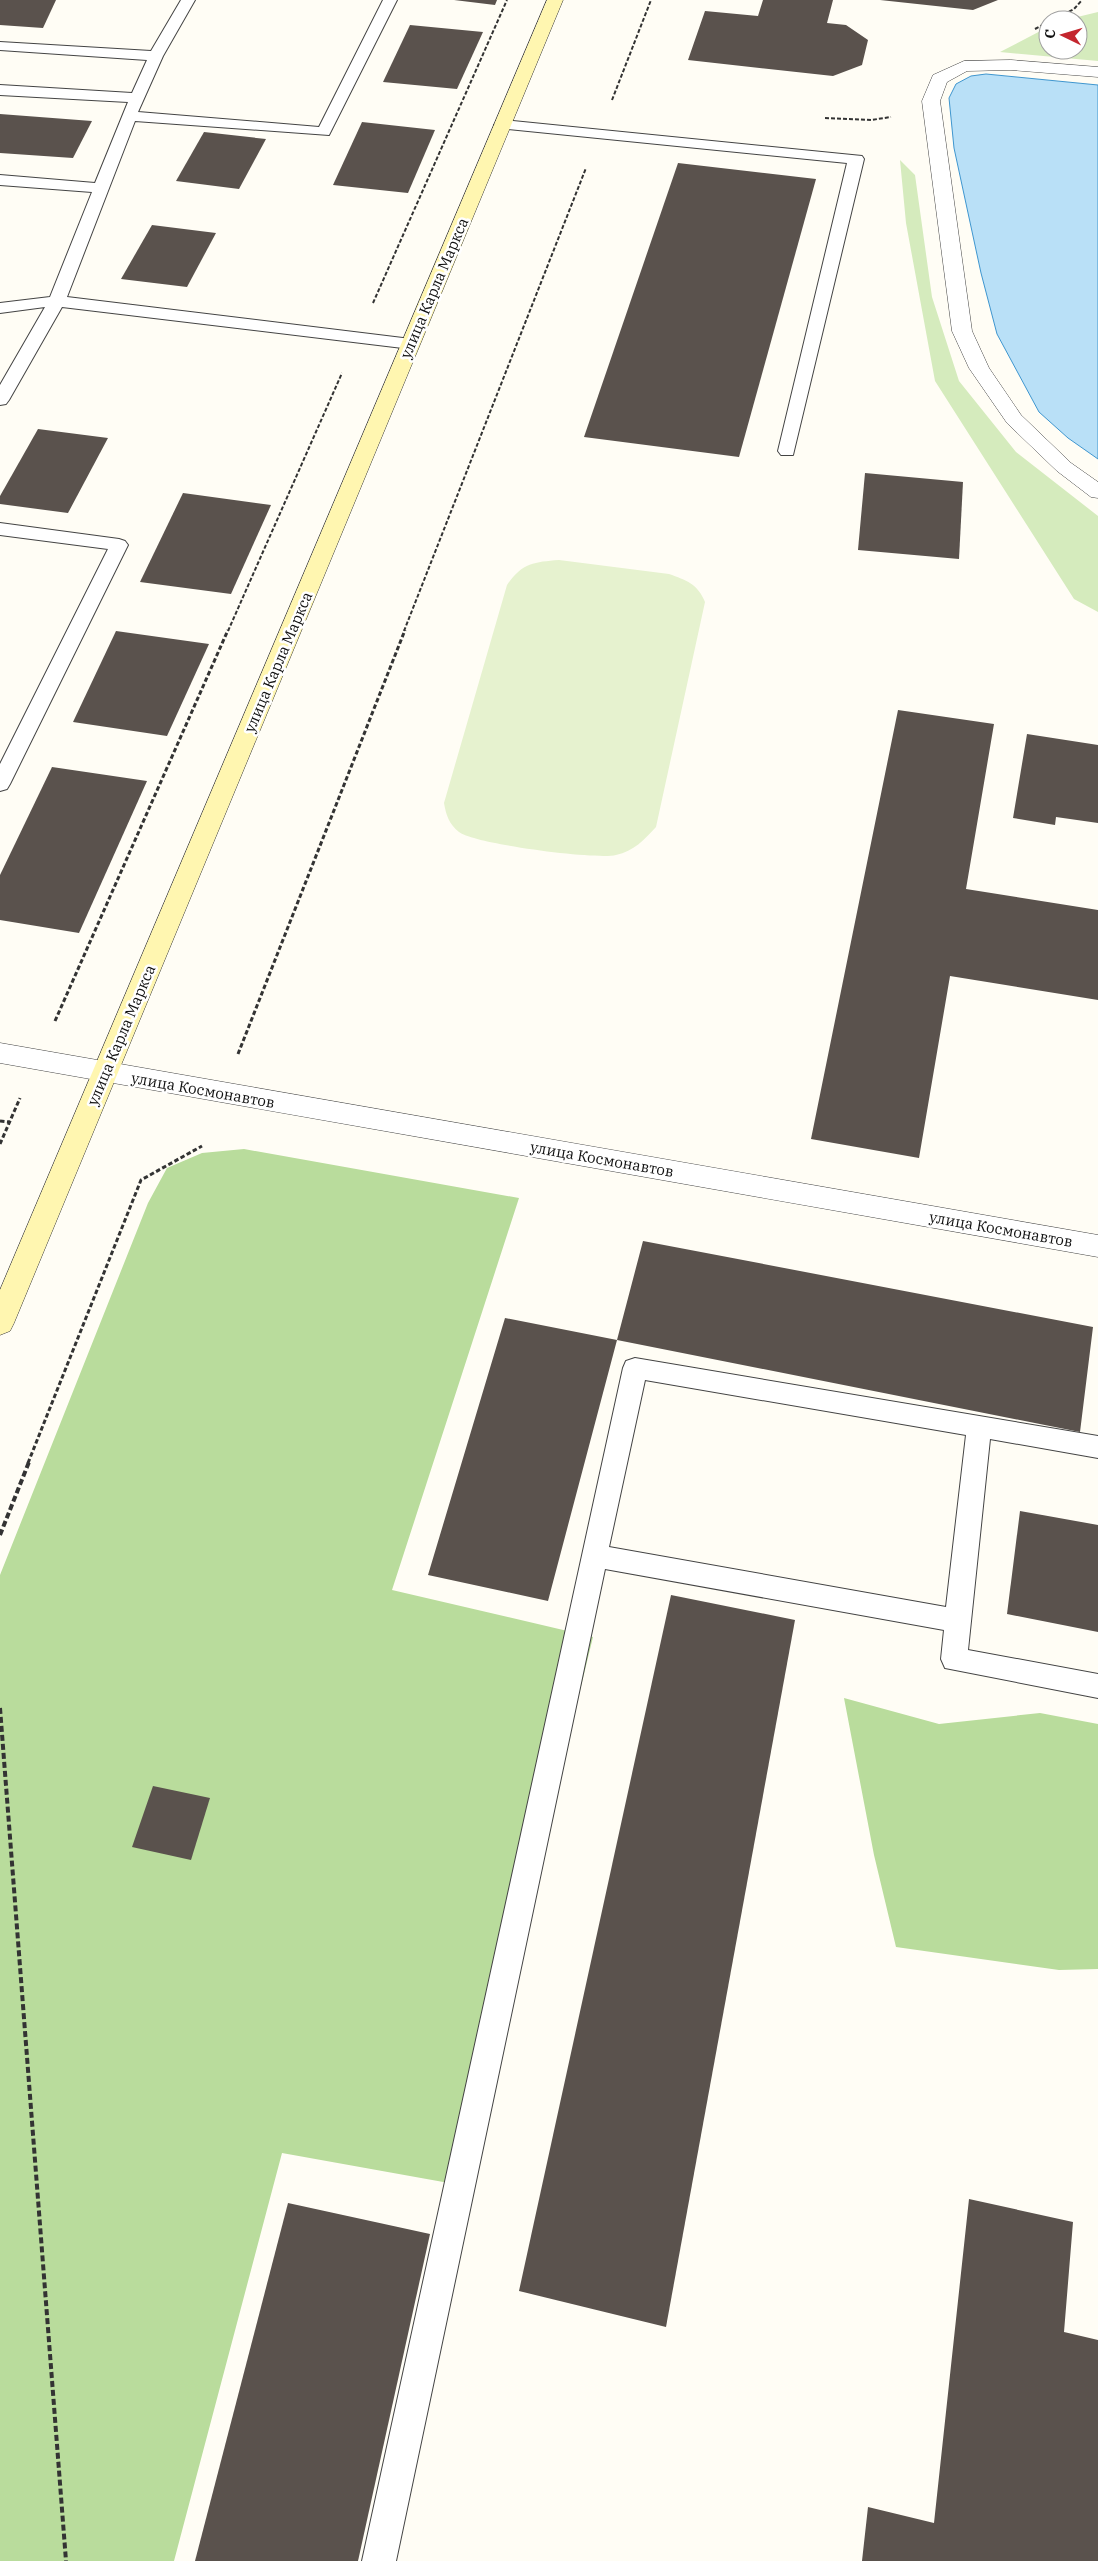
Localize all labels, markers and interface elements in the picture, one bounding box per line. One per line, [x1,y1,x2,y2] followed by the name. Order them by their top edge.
[1038,10,1088,60] north arrow
[1041,28,1059,39] text: С
[396,215,472,361] street label: улица Карла Маркса
[240,589,316,735] street label: улица Карла Маркса
[83,962,159,1108] street label: улица Карла Маркса
[130,1068,276,1112] street label: улица Космонавтов
[529,1137,675,1181] street label: улица Космонавтов
[928,1207,1074,1251] street label: улица Космонавтов

